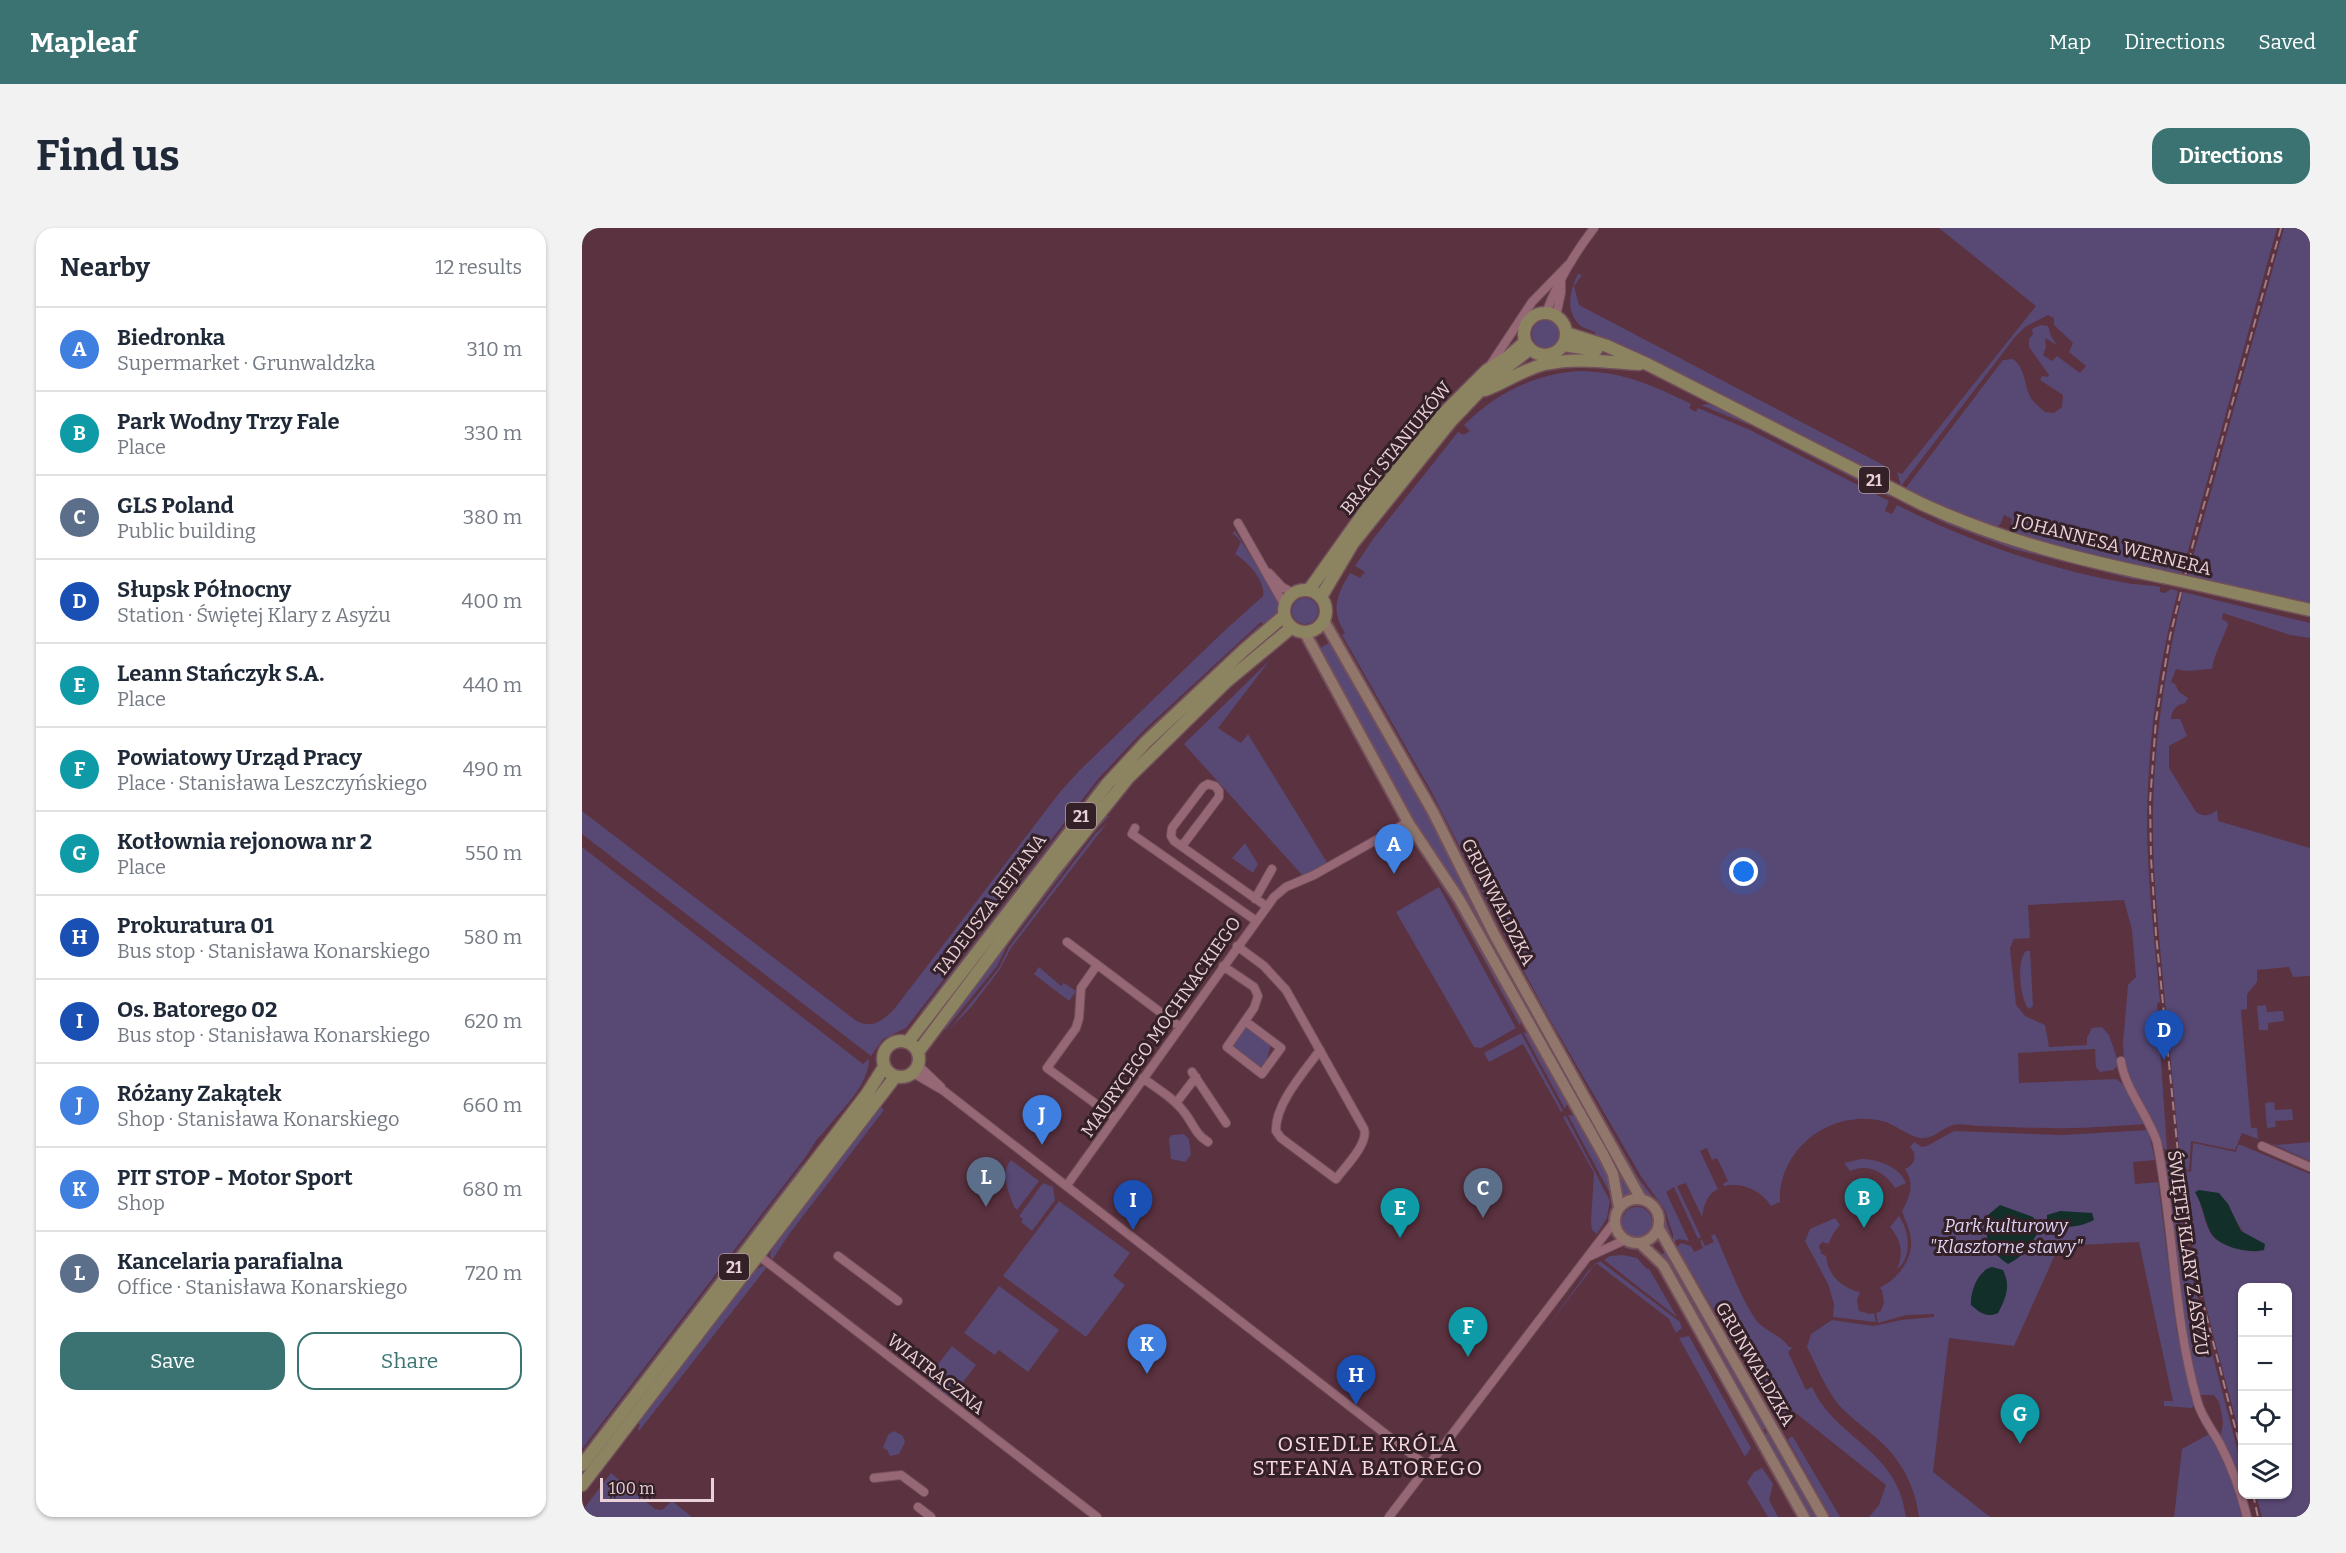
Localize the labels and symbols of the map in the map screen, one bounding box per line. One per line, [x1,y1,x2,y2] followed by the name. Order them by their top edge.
[1336,377,1457,519] street label: BRACI STANIUKÓW
[1859,467,1889,493] road number: 21
[2011,510,2214,580] street label: JOHANNESA WERNERA
[1066,803,1096,829] road number: 21
[1374,824,1414,874] pin: A
[929,829,1051,981] street label: TADEUSZA REJTANA
[1457,835,1540,969] street label: GRUNWALDZKA
[1729,857,1758,886] your location
[1076,913,1246,1141] street label: MAURYCEGO MOCHNACKIEGO
[2144,1010,2184,1060] pin: D
[1022,1096,1062,1145] pin: J
[2163,1149,2213,1357] street label: ŚWIĘTEJ KLARY Z ASYŻU
[966,1158,1006,1207] pin: L
[1464,1168,1502,1218] pin: C
[1844,1178,1884,1228] pin: B
[1114,1180,1152,1230] pin: I
[1380,1188,1420,1238] pin: E
[1929,1215,2083,1258] park label: Park kulturowy "Klasztorne stawy"
[719,1254,749,1280] road number: 21
[1711,1298,1800,1430] street label: GRUNWALDZKA
[1448,1308,1488,1357] pin: F
[1128,1324,1166,1374] pin: K
[883,1329,989,1419] street label: WIATRACZNA
[1336,1356,1376,1405] pin: H
[2000,1394,2040,1444] pin: G
[1252,1431,1484,1481] district label: OSIEDLE KRÓLA STEFANA BATOREGO
[600,1475,714,1502] scale bar

